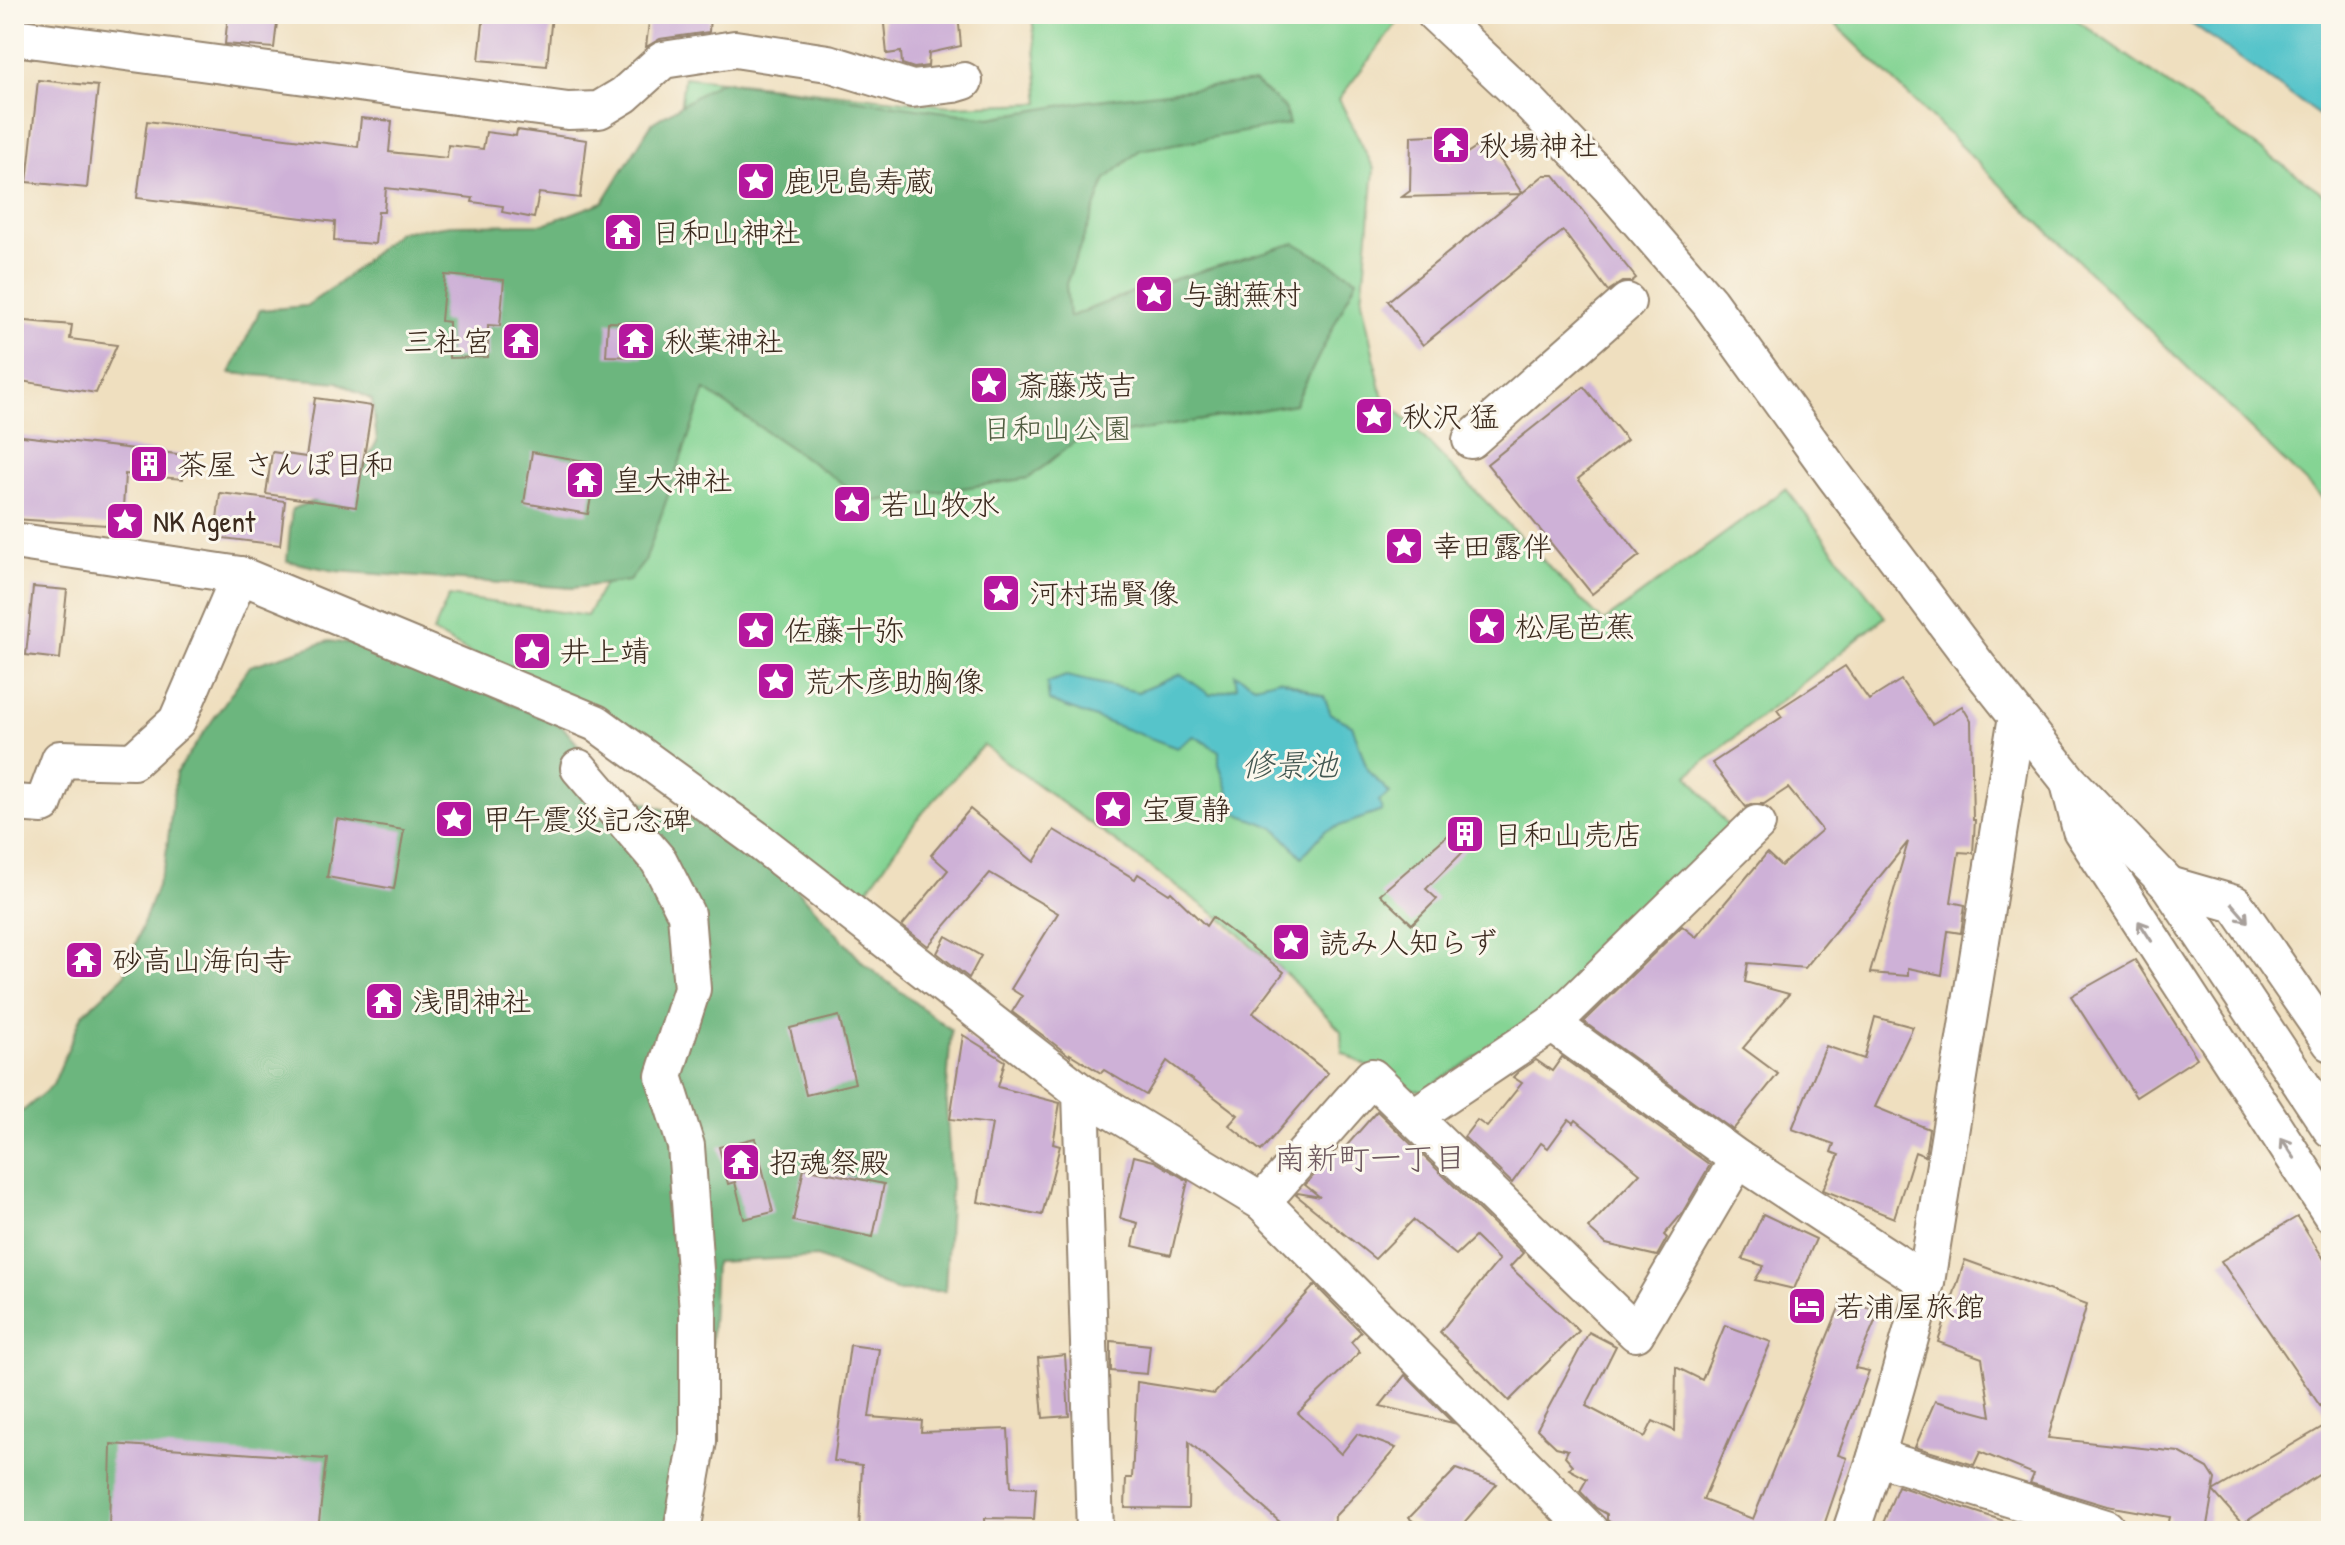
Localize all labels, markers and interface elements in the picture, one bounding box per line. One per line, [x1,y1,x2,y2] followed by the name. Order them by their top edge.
[1430,124,1472,166] temple icon: 秋場神社
[1479,125,1599,165] place label: 秋場神社
[735,160,777,202] place icon: 鹿児島寿蔵
[784,161,934,201] place label: 鹿児島寿蔵
[602,211,644,253] temple icon: 日和山神社
[651,212,801,252] place label: 日和山神社
[1133,273,1175,315] place icon: 与謝蕪村
[1182,274,1302,314] place label: 与謝蕪村
[500,320,542,362] temple icon: 三社宮
[615,320,657,362] temple icon: 秋葉神社
[403,321,493,361] place label: 三社宮
[664,321,784,361] place label: 秋葉神社
[968,364,1010,406] place icon: 斎藤茂吉
[1017,365,1137,405] place label: 斎藤茂吉
[1353,395,1395,437] place icon: 秋沢 猛
[1402,396,1499,436] place label: 秋沢 猛
[982,408,1132,448] park label: 日和山公園
[128,443,170,485] building icon: 茶屋 さんぽ日和
[177,444,394,484] place label: 茶屋 さんぽ日和
[564,459,606,501] temple icon: 皇大神社
[613,460,733,500] place label: 皇大神社
[831,483,873,525] place icon: 若山牧水
[880,484,1000,524] place label: 若山牧水
[104,500,146,542] place icon: NK Agent
[153,501,256,541] place label: NK Agent
[1383,525,1425,567] place icon: 幸田露伴
[1432,526,1552,566] place label: 幸田露伴
[980,572,1022,614] place icon: 河村瑞賢像
[1029,573,1179,613] place label: 河村瑞賢像
[1466,605,1508,647] place icon: 松尾芭蕉
[1515,606,1635,646] place label: 松尾芭蕉
[735,609,777,651] place icon: 佐藤十弥
[784,610,904,650] place label: 佐藤十弥
[511,630,553,672] place icon: 井上靖
[560,631,650,671] place label: 井上靖
[755,660,797,702] place icon: 荒木彦助胸像
[804,661,984,701] place label: 荒木彦助胸像
[1242,743,1339,786] water label: 修景池
[1092,788,1134,830] place icon: 宝夏静
[1141,789,1231,829] place label: 宝夏静
[433,798,475,840] place icon: 甲午震災記念碑
[482,799,692,839] place label: 甲午震災記念碑
[1444,813,1486,855] building icon: 日和山売店
[1493,814,1643,854] place label: 日和山売店
[2230,902,2248,923] one-way arrow
[2137,920,2153,943] one-way arrow
[1270,921,1312,963] place icon: 読み人知らず
[1319,922,1498,962] place label: 読み人知らず
[63,939,105,981] temple icon: 砂高山海向寺
[112,940,292,980] place label: 砂高山海向寺
[363,980,405,1022] temple icon: 浅間神社
[412,981,532,1021] place label: 浅間神社
[1274,1136,1466,1179] district label: 南新町一丁目
[2280,1138,2296,1160] one-way arrow
[720,1141,762,1183] temple icon: 招魂祭殿
[769,1142,889,1182] place label: 招魂祭殿
[1786,1285,1828,1327] hotel icon: 若浦屋旅館
[1835,1286,1985,1326] place label: 若浦屋旅館

